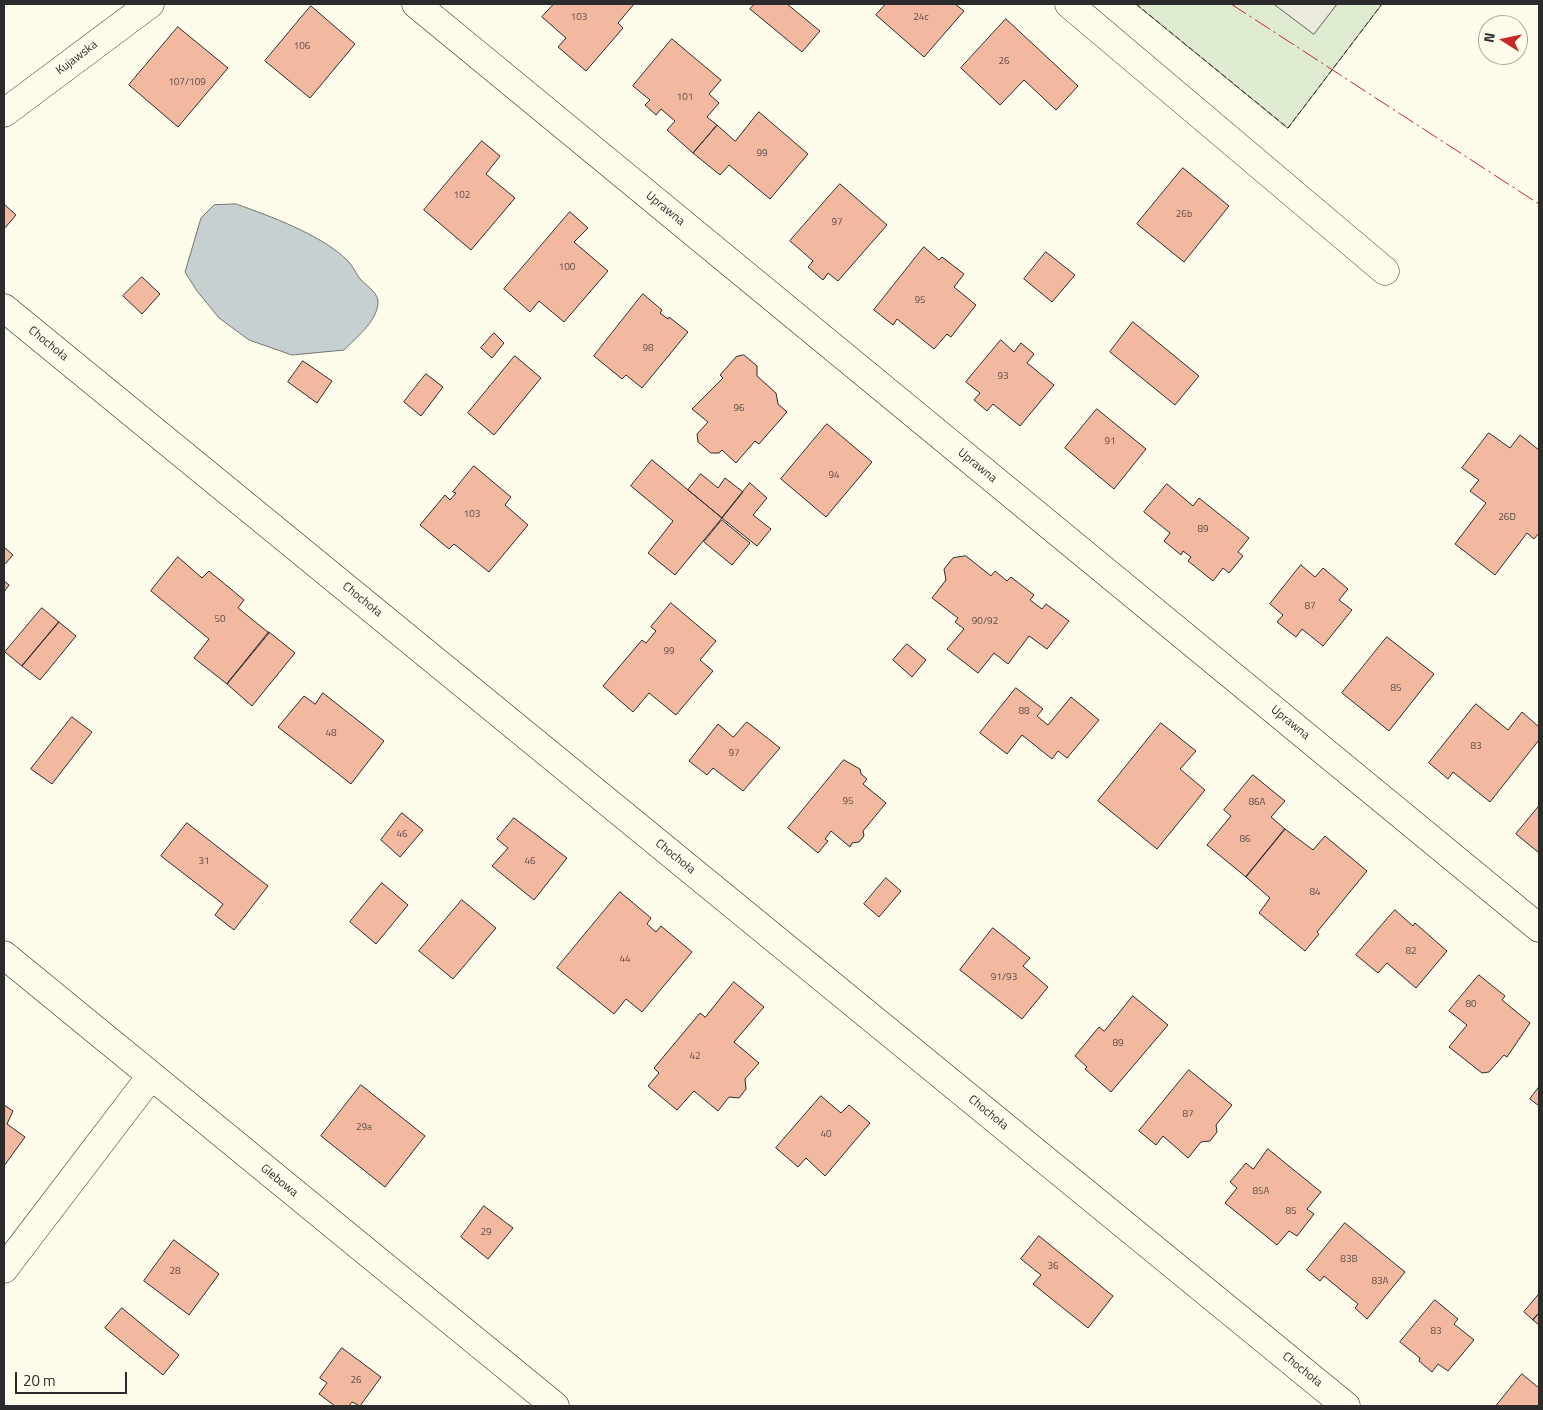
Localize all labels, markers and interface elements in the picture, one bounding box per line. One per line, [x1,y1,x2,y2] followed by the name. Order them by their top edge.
[571,12,587,24] house number: 103
[913,12,929,24] house number: 24c
[1478,15,1528,65] north arrow
[1478,31,1500,44] text: N
[53,38,101,78] street label: Kujawska
[294,41,310,53] house number: 106
[998,56,1010,68] house number: 26
[168,77,206,89] house number: 107/109
[677,92,693,104] house number: 101
[756,148,768,160] house number: 99
[643,189,687,229] street label: Uprawna
[454,190,470,202] house number: 102
[1176,209,1192,221] house number: 26b
[831,217,843,229] house number: 97
[559,262,575,274] house number: 100
[914,295,926,307] house number: 95
[25,324,71,364] street label: Chochoła
[642,343,654,355] house number: 98
[997,371,1009,383] house number: 93
[733,403,745,415] house number: 96
[1104,436,1116,448] house number: 91
[955,446,999,486] street label: Uprawna
[828,470,840,482] house number: 94
[464,509,480,521] house number: 103
[1498,512,1516,524] house number: 26D
[1197,524,1209,536] house number: 89
[339,580,385,620] street label: Chochoła
[1304,601,1316,613] house number: 87
[214,614,226,626] house number: 50
[972,616,998,628] house number: 90/92
[663,646,675,658] house number: 99
[1390,683,1402,695] house number: 85
[1268,703,1312,743] street label: Uprawna
[1018,706,1030,718] house number: 88
[325,728,337,740] house number: 48
[1470,741,1482,753] house number: 83
[728,748,740,760] house number: 97
[842,796,854,808] house number: 95
[1248,797,1266,809] house number: 86A
[396,829,408,841] house number: 46
[1239,834,1251,846] house number: 86
[652,837,698,877] street label: Chochoła
[198,856,210,868] house number: 31
[524,856,536,868] house number: 46
[1309,887,1321,899] house number: 84
[1405,946,1417,958] house number: 82
[619,954,631,966] house number: 44
[991,972,1017,984] house number: 91/93
[1465,999,1477,1011] house number: 80
[1112,1038,1124,1050] house number: 89
[689,1051,701,1063] house number: 42
[965,1093,1011,1133] street label: Chochoła
[1182,1109,1194,1121] house number: 87
[356,1122,372,1134] house number: 29a
[820,1129,832,1141] house number: 40
[257,1162,301,1200] street label: Glebowa
[1252,1186,1270,1198] house number: 85A
[1285,1206,1297,1218] house number: 85
[480,1227,492,1239] house number: 29
[1340,1254,1358,1266] house number: 83B
[1047,1261,1059,1273] house number: 36
[169,1266,181,1278] house number: 28
[1371,1276,1389,1288] house number: 83A
[1430,1326,1442,1338] house number: 83
[1279,1350,1325,1390] street label: Chochoła
[18,1362,130,1394] scale bar
[23,1369,56,1392] text: 20 m
[350,1375,362,1387] house number: 26

